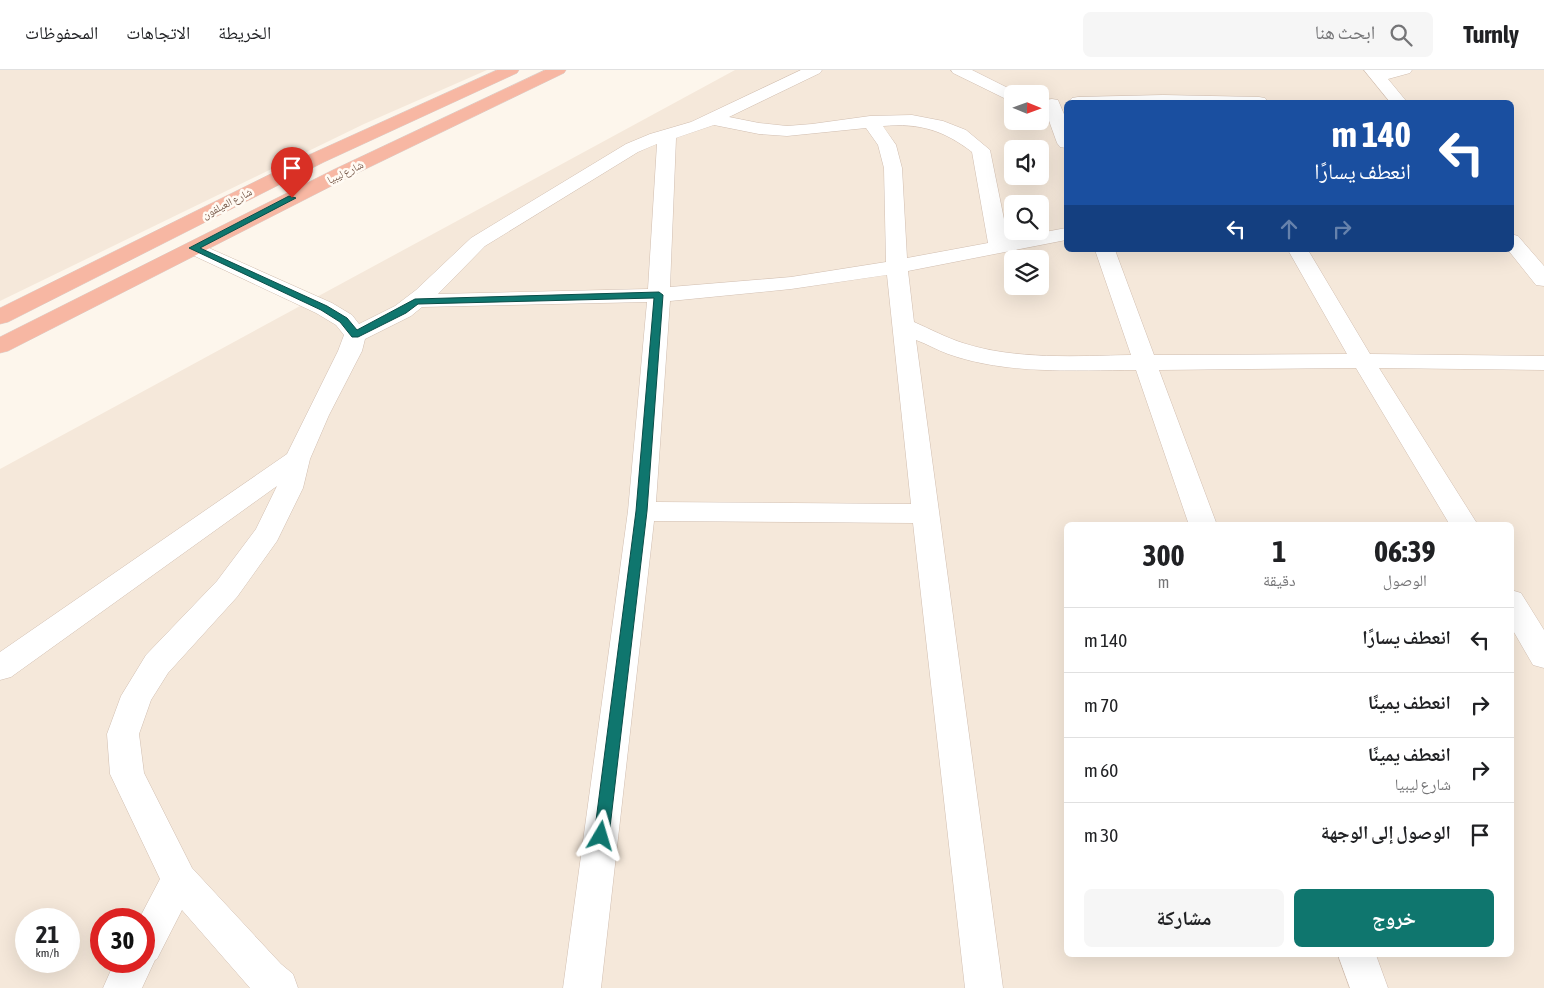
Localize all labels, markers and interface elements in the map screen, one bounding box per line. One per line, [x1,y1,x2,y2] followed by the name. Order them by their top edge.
[1083,12,1433,57] search box
[1315,21,1375,43] text: ابحث هنا
[1387,21,1415,49] icon: search
[1463,21,1519,48] text: Turnly
[25,22,98,43] text: المحفوظات
[126,22,190,43] text: الاتجاهات
[218,22,271,43] text: الخريطة
[1004,85,1049,130] north arrow
[1004,85,1049,295] map controls
[1332,114,1411,154] text: 140 m
[1429,120,1494,185] icon: left
[1004,140,1049,185] button: sound
[271,147,313,198] pin
[278,154,306,182] icon: arrive
[325,158,365,187] street label: شارع ليبيا
[1314,158,1411,184] text: انعطف يسارًا
[200,185,254,222] street label: شارع العيلفون
[1004,195,1049,240] button: search
[1222,215,1250,243] icon: left
[1275,215,1303,243] icon: ahead
[1328,215,1356,243] icon: right
[1004,250,1049,295] button: layers
[1272,534,1286,568] text: 1
[1374,534,1436,568] text: 06:39
[1142,538,1185,572] text: 300
[1263,571,1296,589] text: دقيقة
[1383,571,1427,589] text: الوصول
[1158,573,1169,591] text: m
[1362,626,1451,648] text: انعطف يسارًا
[1466,626,1494,654] icon: left
[1084,629,1127,651] text: 140 m
[1368,691,1451,713] text: انعطف يمينًا
[1466,691,1494,719] icon: right
[1084,694,1118,716] text: 70 m
[1368,743,1451,765] text: انعطف يمينًا
[1466,756,1494,784] icon: right
[1084,759,1118,781] text: 60 m
[1395,775,1451,793] text: شارع ليبيا
[574,809,626,861] position arrow
[1321,821,1451,843] text: الوصول إلى الوجهة
[1466,821,1494,849] icon: arrive
[1084,824,1118,846] text: 30 m
[1084,889,1284,947] button: مشاركة
[1294,889,1494,947] button: خروج
[90,908,155,973] speed limit sign: 30
[36,920,59,948] text: 21
[36,946,59,960] text: km/h

